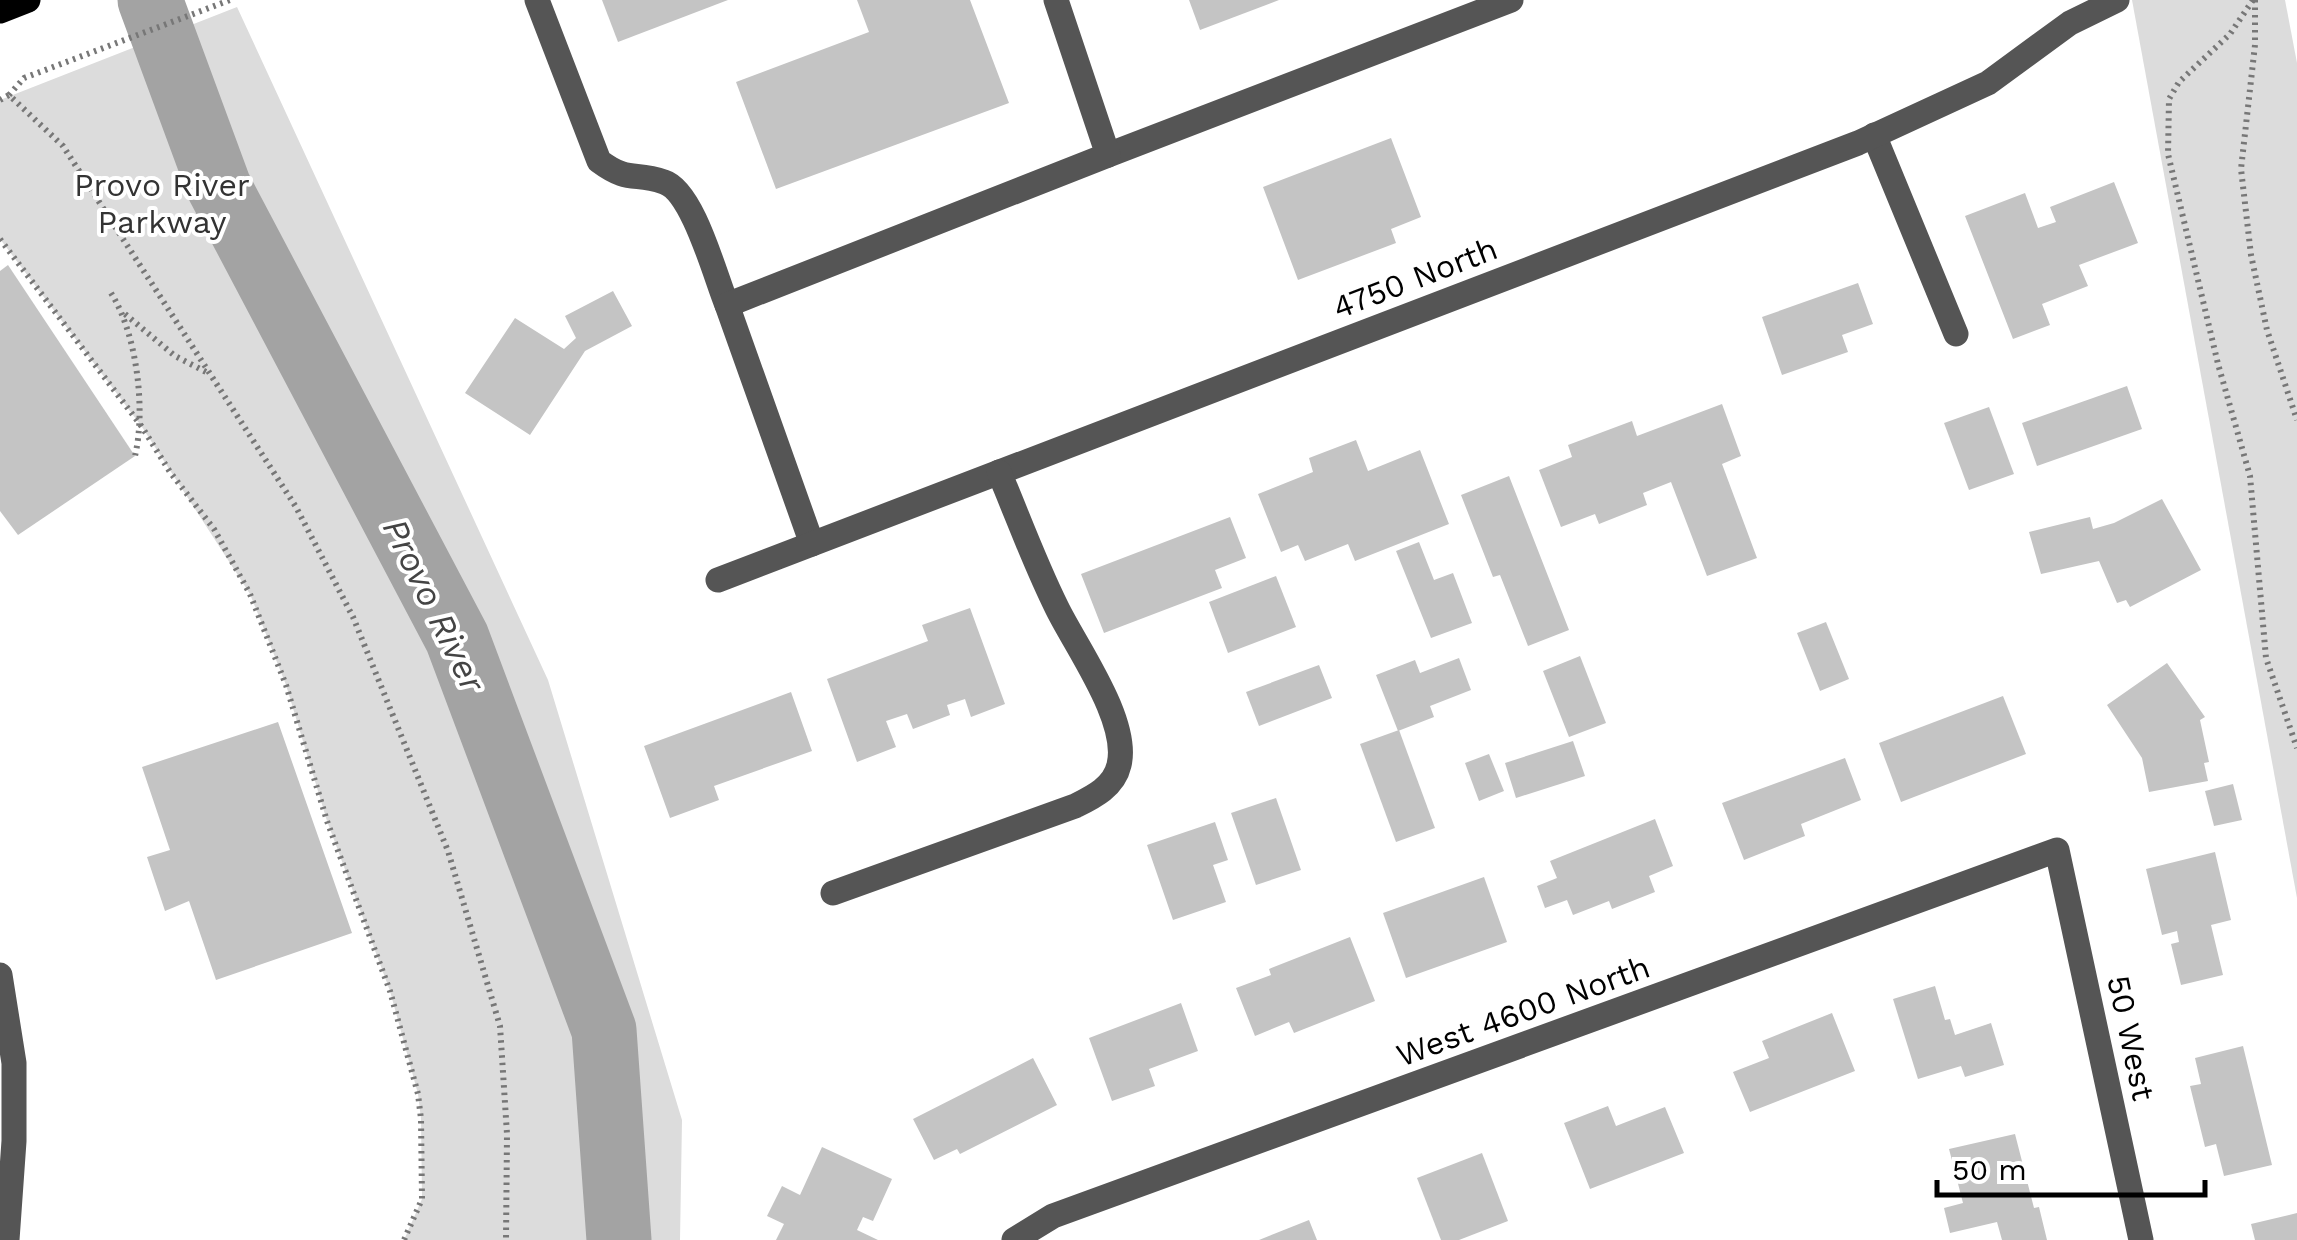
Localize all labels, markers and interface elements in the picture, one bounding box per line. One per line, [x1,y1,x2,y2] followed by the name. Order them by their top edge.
[74,166,250,241] park label: Provo River Parkway
[1327,229,1503,327] street label: 4750 North
[374,511,495,700] water label: Provo River
[1391,948,1655,1074] street label: West 4600 North
[2099,972,2163,1104] street label: 50 West
[1937,1135,2204,1197] scale bar
[1952,1152,2027,1187] text: 50 m

